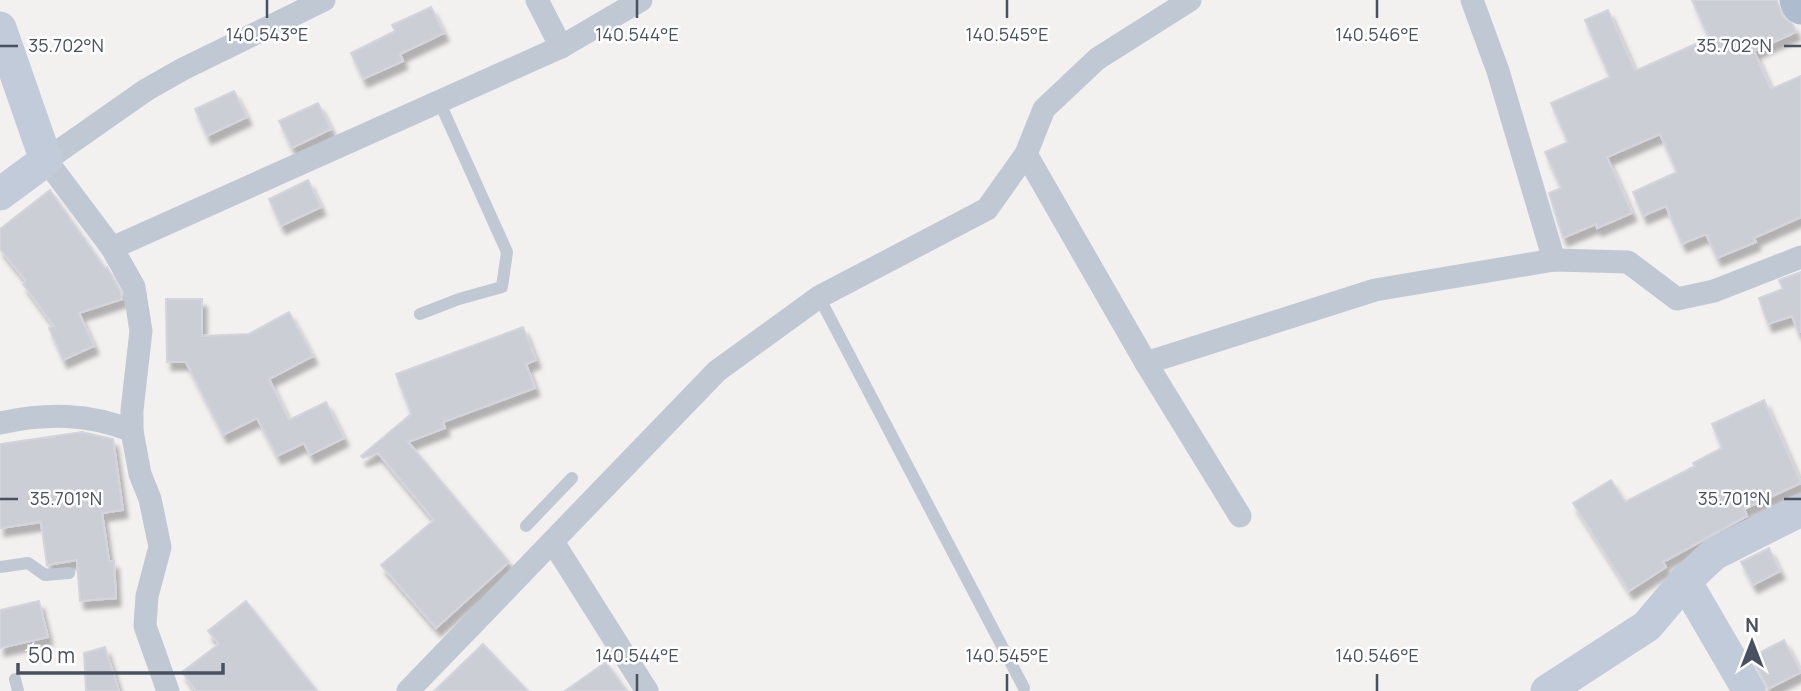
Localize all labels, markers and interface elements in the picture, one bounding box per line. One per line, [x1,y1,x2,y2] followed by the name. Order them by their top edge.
[226,22,308,46] text: 140.543°E
[595,22,679,46] text: 140.544°E
[966,22,1048,46] text: 140.545°E
[1335,22,1419,46] text: 140.546°E
[28,33,104,57] text: 35.702°N
[1696,33,1772,57] text: 35.702°N
[30,486,102,510] text: 35.701°N
[1698,486,1770,510] text: 35.701°N
[1717,607,1787,677] north arrow
[1745,612,1759,638] text: N
[18,632,222,676] scale bar
[28,641,75,669] text: 50 m
[595,643,679,667] text: 140.544°E
[966,643,1048,667] text: 140.545°E
[1335,643,1419,667] text: 140.546°E

